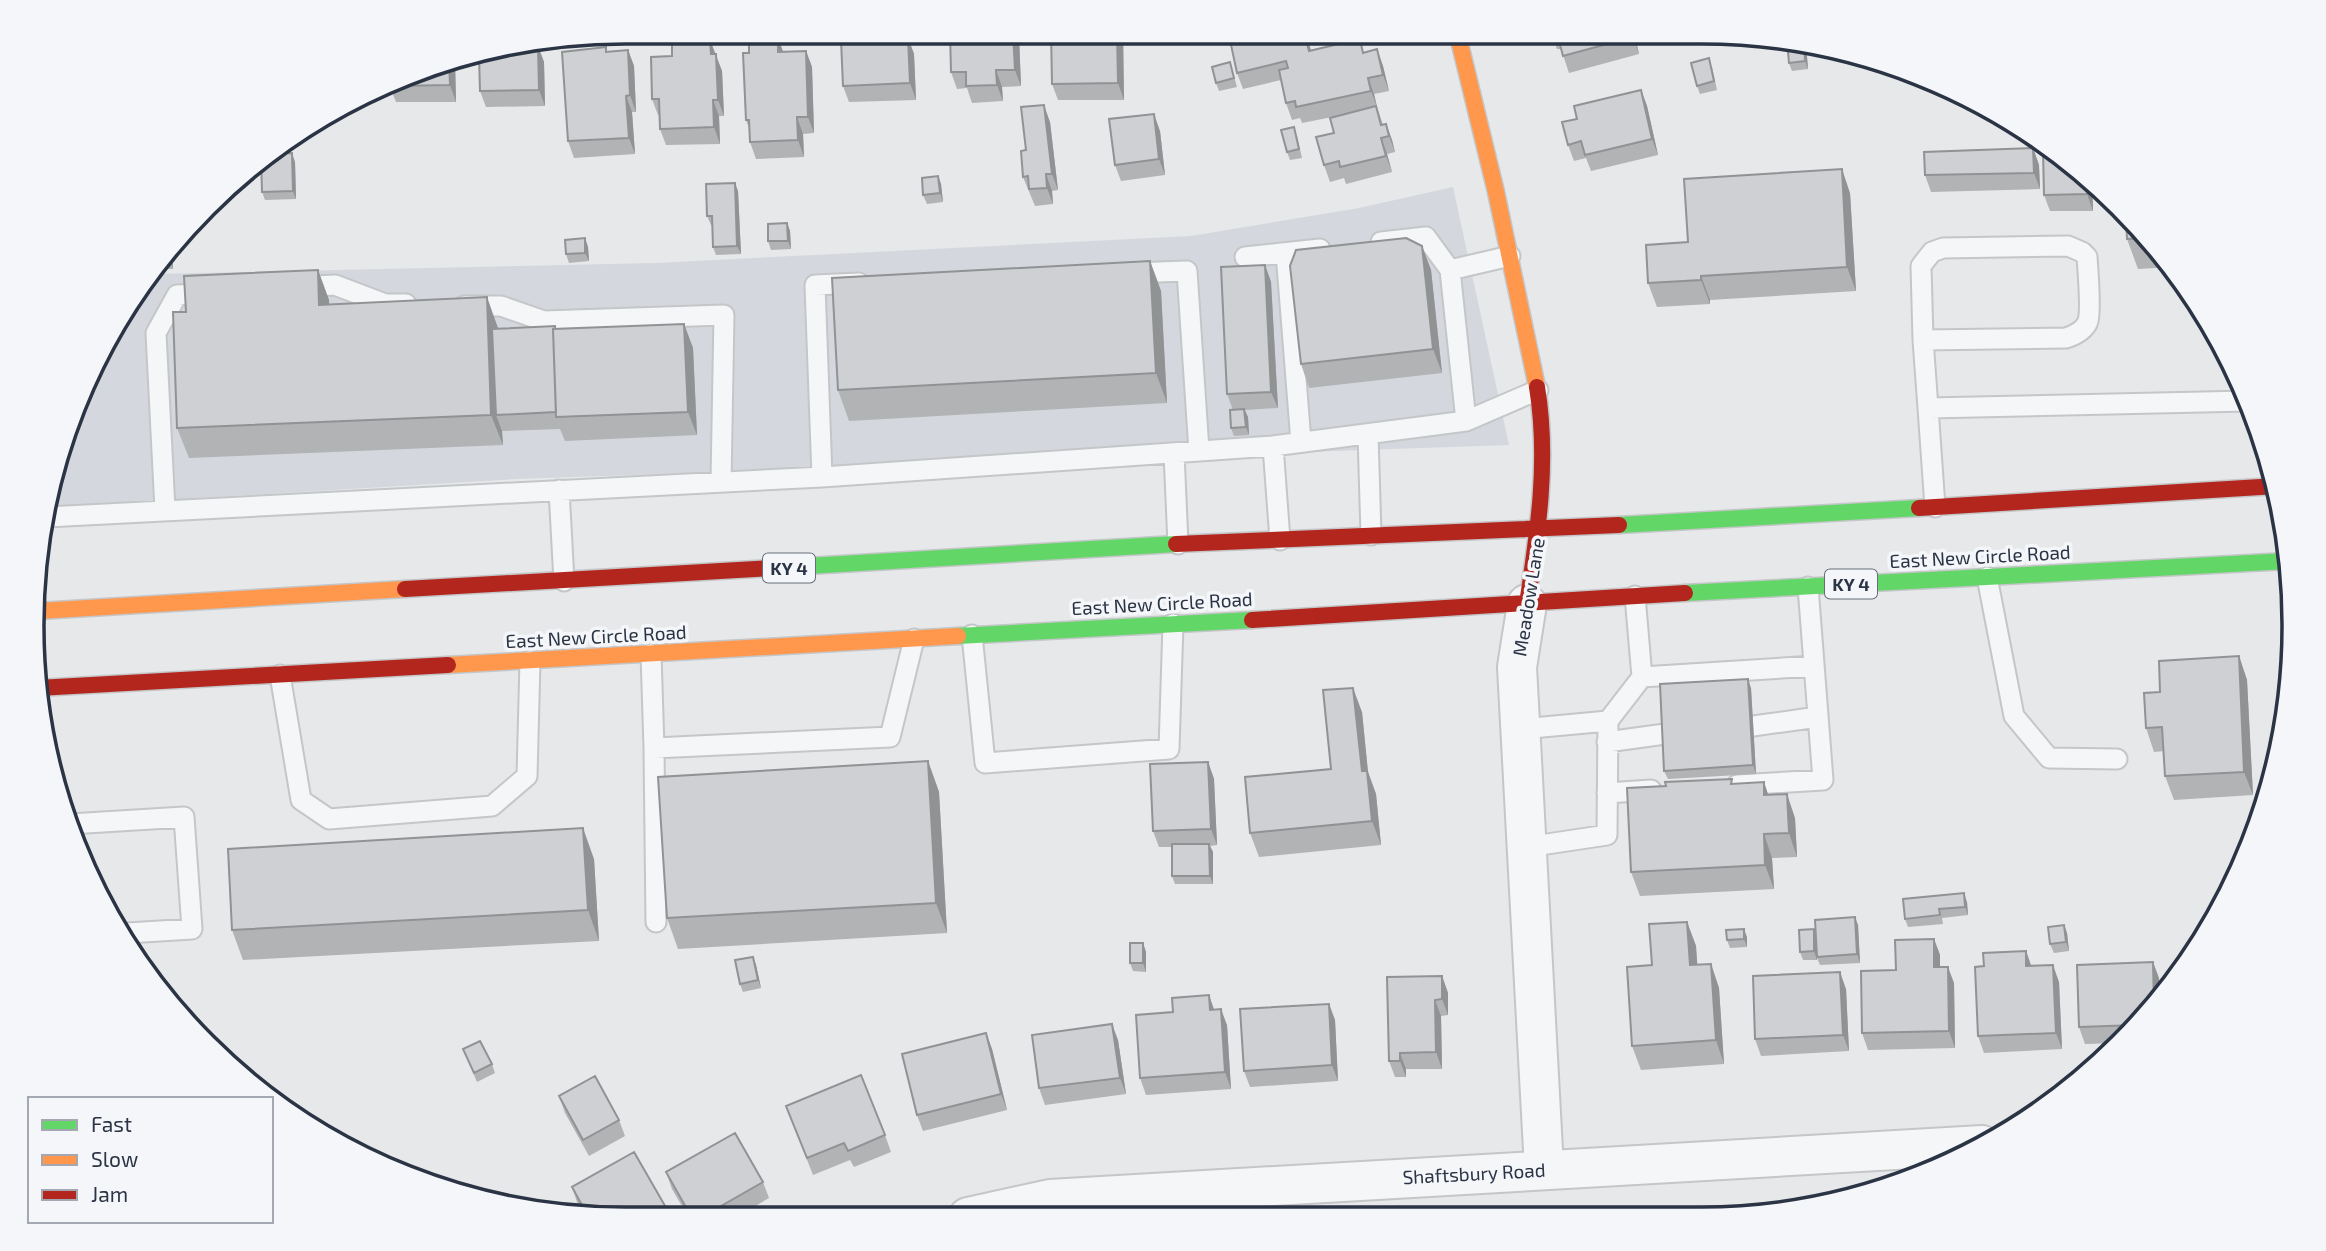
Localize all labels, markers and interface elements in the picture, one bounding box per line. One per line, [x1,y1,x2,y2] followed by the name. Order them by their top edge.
[1507,536,1549,658] street label: Meadow Lane
[1889,540,2071,572] street label: East New Circle Road
[763,554,815,582] road number: KY 4
[1825,570,1877,598] road number: KY 4
[1071,587,1253,619] street label: East New Circle Road
[505,620,687,652] street label: East New Circle Road
[28,1097,273,1223] legend
[91,1111,132,1136] text: Fast
[91,1146,138,1171] text: Slow
[1402,1158,1546,1188] street label: Shaftsbury Road
[91,1181,128,1206] text: Jam

